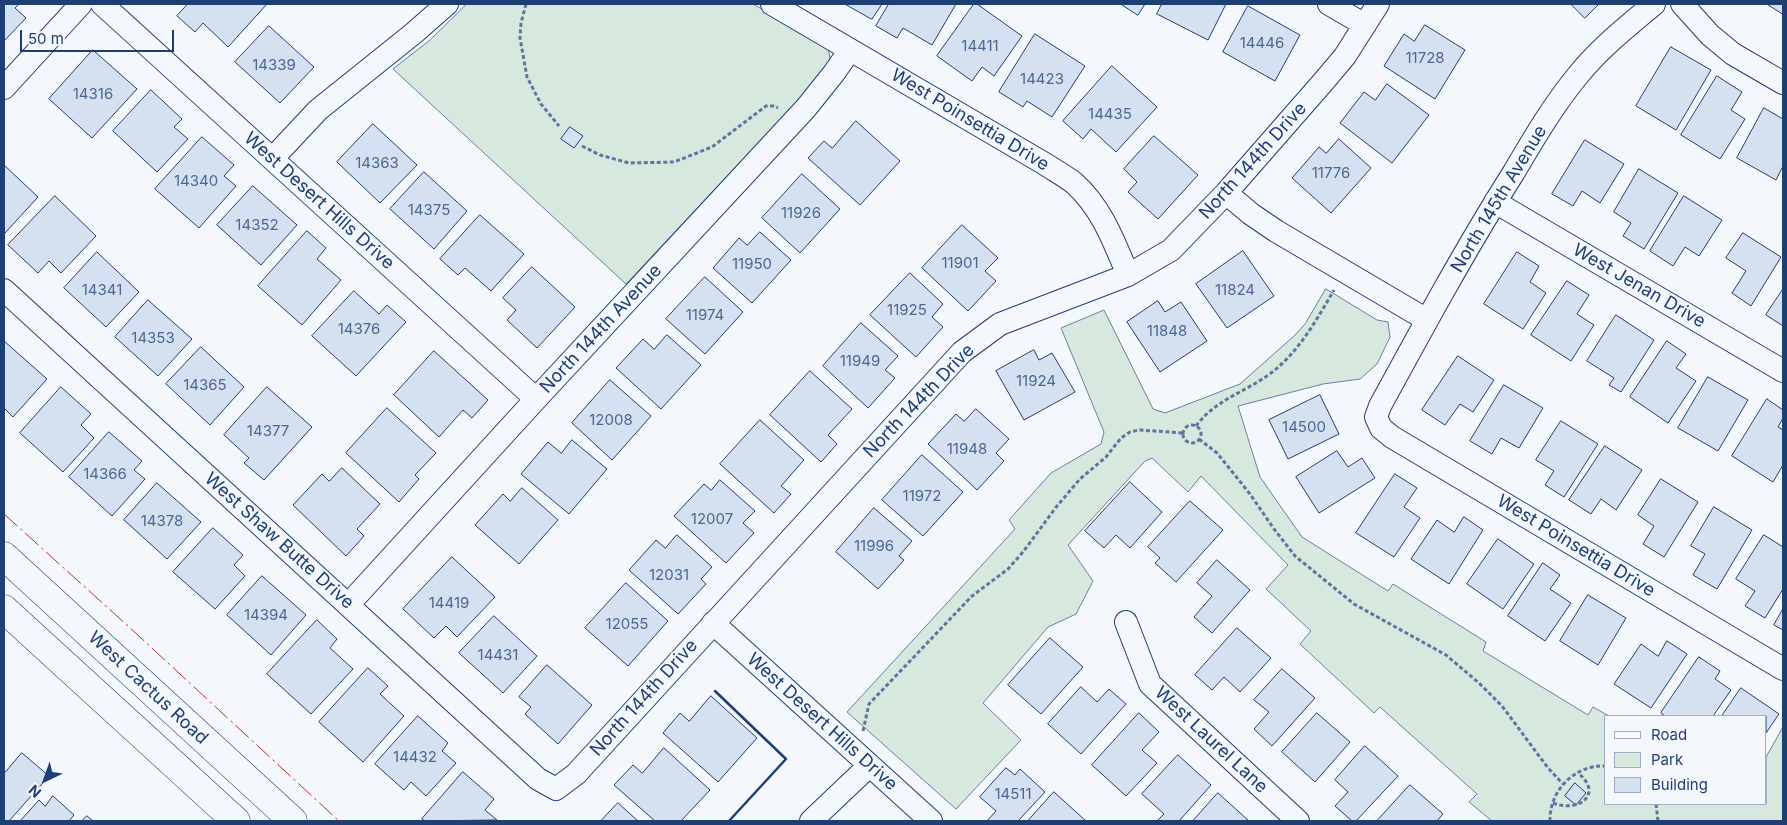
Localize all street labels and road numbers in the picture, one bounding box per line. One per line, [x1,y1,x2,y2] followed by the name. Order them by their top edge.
[887,64,1053,176] street label: West Poinsettia Drive
[1195,98,1311,224] street label: North 144th Drive
[1447,122,1551,276] street label: North 145th Avenue
[239,128,399,274] street label: West Desert Hills Drive
[1569,239,1709,333] street label: West Jenan Drive
[536,260,666,398] street label: North 144th Avenue
[859,340,979,462] street label: North 144th Drive
[200,468,358,614] street label: West Shaw Butte Drive
[1493,490,1659,602] street label: West Poinsettia Drive
[84,627,212,749] street label: West Cactus Road
[586,635,702,761] street label: North 144th Drive
[742,649,902,795] street label: West Desert Hills Drive
[1150,682,1272,798] street label: West Laurel Lane

